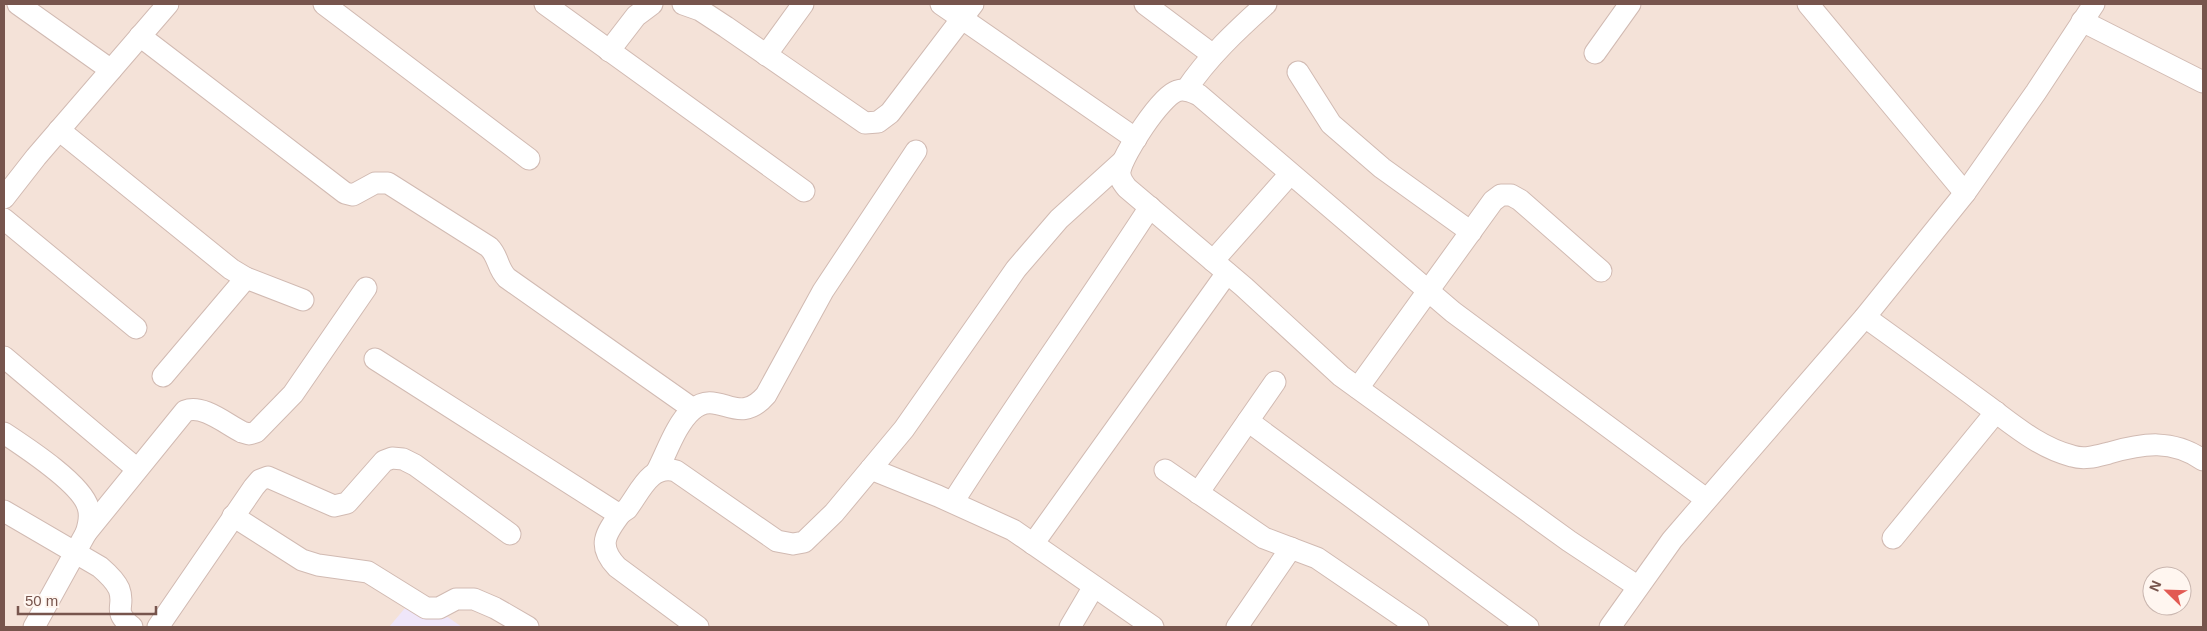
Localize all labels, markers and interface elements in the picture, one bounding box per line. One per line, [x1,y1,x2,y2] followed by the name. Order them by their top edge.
[2142,566,2192,616] north arrow
[2146,578,2164,594] text: N
[18,584,155,616] scale bar
[25,592,58,609] text: 50 m

